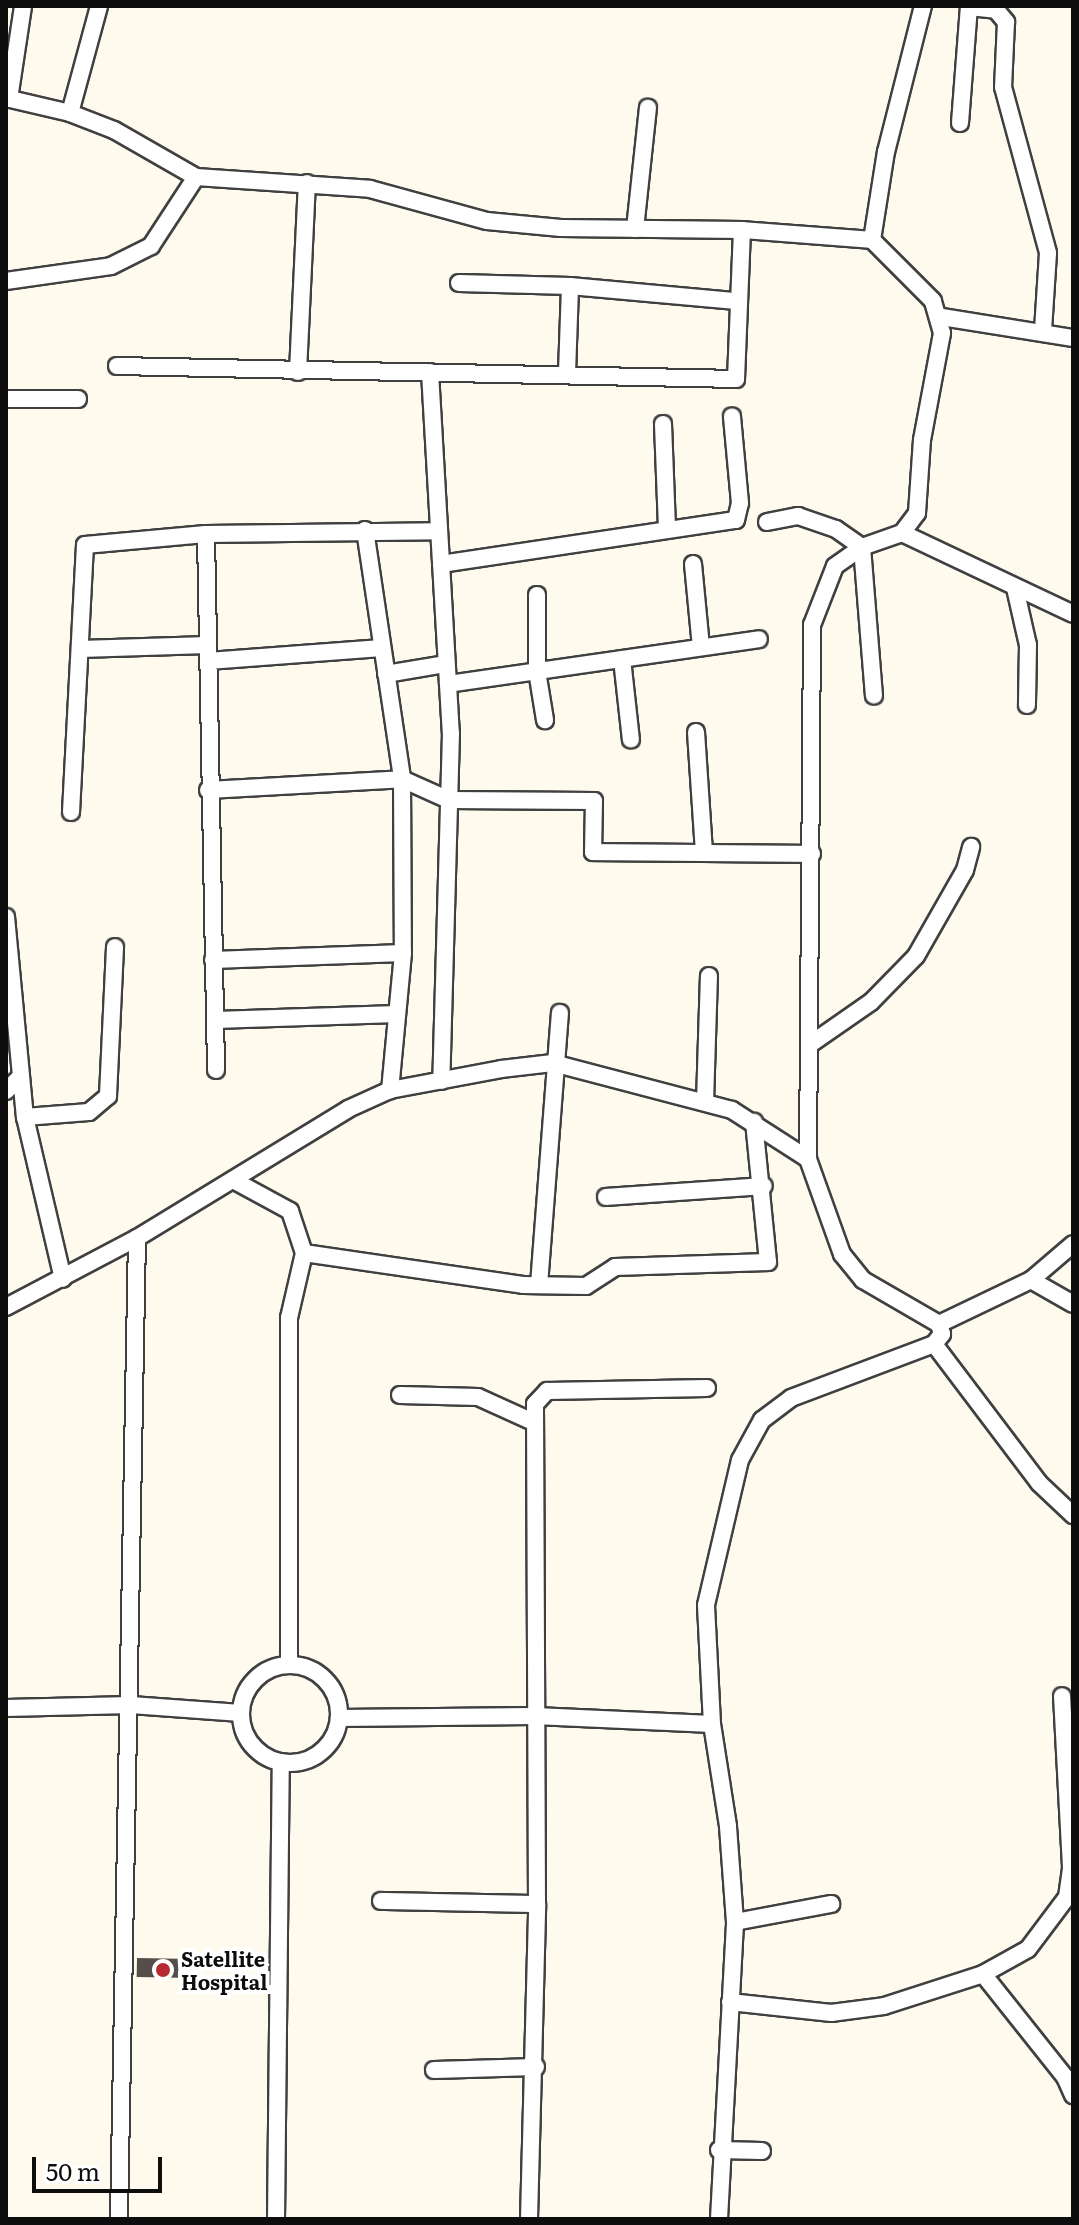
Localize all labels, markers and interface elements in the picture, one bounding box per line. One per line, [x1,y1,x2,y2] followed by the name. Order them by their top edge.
[181,1946,267,1993] place label: Satellite Hospital
[152,1959,174,1981] marker: Satellite Hospital
[36,2141,166,2191] scale bar
[46,2153,100,2188] text: 50 m

